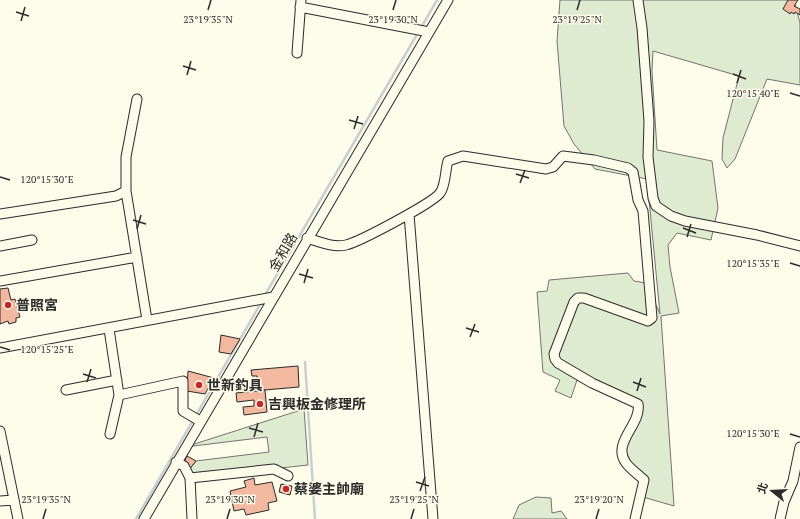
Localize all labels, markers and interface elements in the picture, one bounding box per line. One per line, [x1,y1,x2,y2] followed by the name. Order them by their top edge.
[183,13,233,26] text: 23°19'35"N
[368,13,418,26] text: 23°19'30"N
[552,13,602,26] text: 23°19'25"N
[726,87,780,100] text: 120°15'40"E
[20,173,74,186] text: 120°15'30"E
[264,229,301,275] street label: 金和路
[726,257,780,270] text: 120°15'35"E
[16,295,58,314] place label: 普照宮
[3,300,13,310] marker: 普照宮
[20,343,74,356] text: 120°15'25"E
[207,375,263,394] place label: 世新釣具
[194,380,204,390] marker: 世新釣具
[268,394,366,413] place label: 吉興板金修理所
[255,399,265,409] marker: 吉興板金修理所
[726,427,780,440] text: 120°15'30"E
[752,471,792,511] north arrow
[294,479,364,498] place label: 蔡婆主帥廟
[754,481,771,495] text: 北
[281,484,291,494] marker: 蔡婆主帥廟
[21,493,71,506] text: 23°19'35"N
[205,493,255,506] text: 23°19'30"N
[389,493,439,506] text: 23°19'25"N
[574,493,624,506] text: 23°19'20"N

